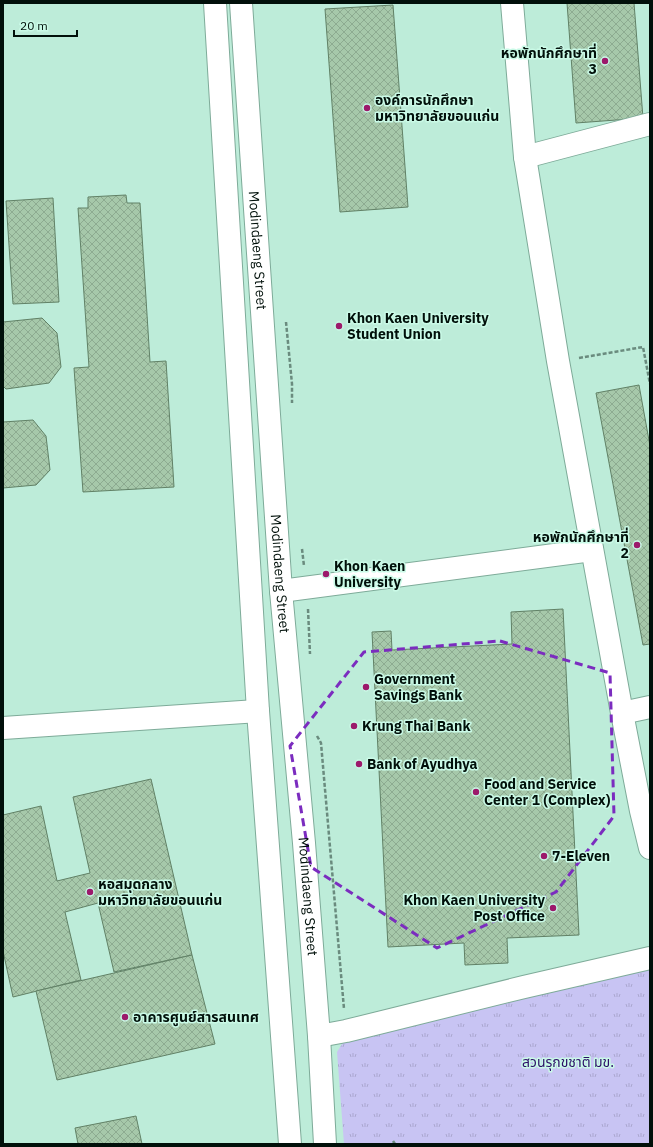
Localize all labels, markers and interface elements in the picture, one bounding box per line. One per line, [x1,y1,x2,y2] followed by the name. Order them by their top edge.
[14,12,77,38] scale bar
[20,18,48,33] text: 20 m
[501,43,597,78] place label: หอพักนักศึกษาที่ 3
[600,56,610,66] marker: หอพักนักศึกษาที่ 3
[375,91,499,125] place label: องค์การนักศึกษา มหาวิทยาลัยขอนแก่น
[362,103,372,113] marker: องค์การนักศึกษา มหาวิทยาลัยขอนแก่น
[245,190,271,311] street label: Modindaeng Street
[347,309,489,343] place label: Khon Kaen University Student Union
[334,321,344,331] marker: Khon Kaen University Student Union
[267,514,294,634] street label: Modindaeng Street
[533,527,629,562] place label: หอพักนักศึกษาที่ 2
[632,540,642,550] marker: หอพักนักศึกษาที่ 2
[334,557,405,591] place label: Khon Kaen University
[321,569,331,579] marker: Khon Kaen University
[374,670,463,704] place label: Government Savings Bank
[361,682,371,692] marker: Government Savings Bank
[362,717,471,735] place label: Krung Thai Bank
[349,721,359,731] marker: Krung Thai Bank
[367,755,477,773] place label: Bank of Ayudhya
[354,759,364,769] marker: Bank of Ayudhya
[484,775,611,809] place label: Food and Service Center 1 (Complex)
[471,787,481,797] marker: Food and Service Center 1 (Complex)
[294,836,322,957] street label: Modindaeng Street
[552,847,610,865] place label: 7-Eleven
[539,851,549,861] marker: 7-Eleven
[98,875,222,909] place label: หอสมุดกลาง มหาวิทยาลัยขอนแก่น
[85,887,95,897] marker: หอสมุดกลาง มหาวิทยาลัยขอนแก่น
[403,891,546,925] place label: Khon Kaen University Post Office
[548,903,558,913] marker: Khon Kaen University Post Office
[133,1008,259,1027] place label: อาคารศูนย์สารสนเทศ
[120,1012,130,1022] marker: อาคารศูนย์สารสนเทศ
[522,1053,614,1071] park label: สวนรุกขชาติ มข.

